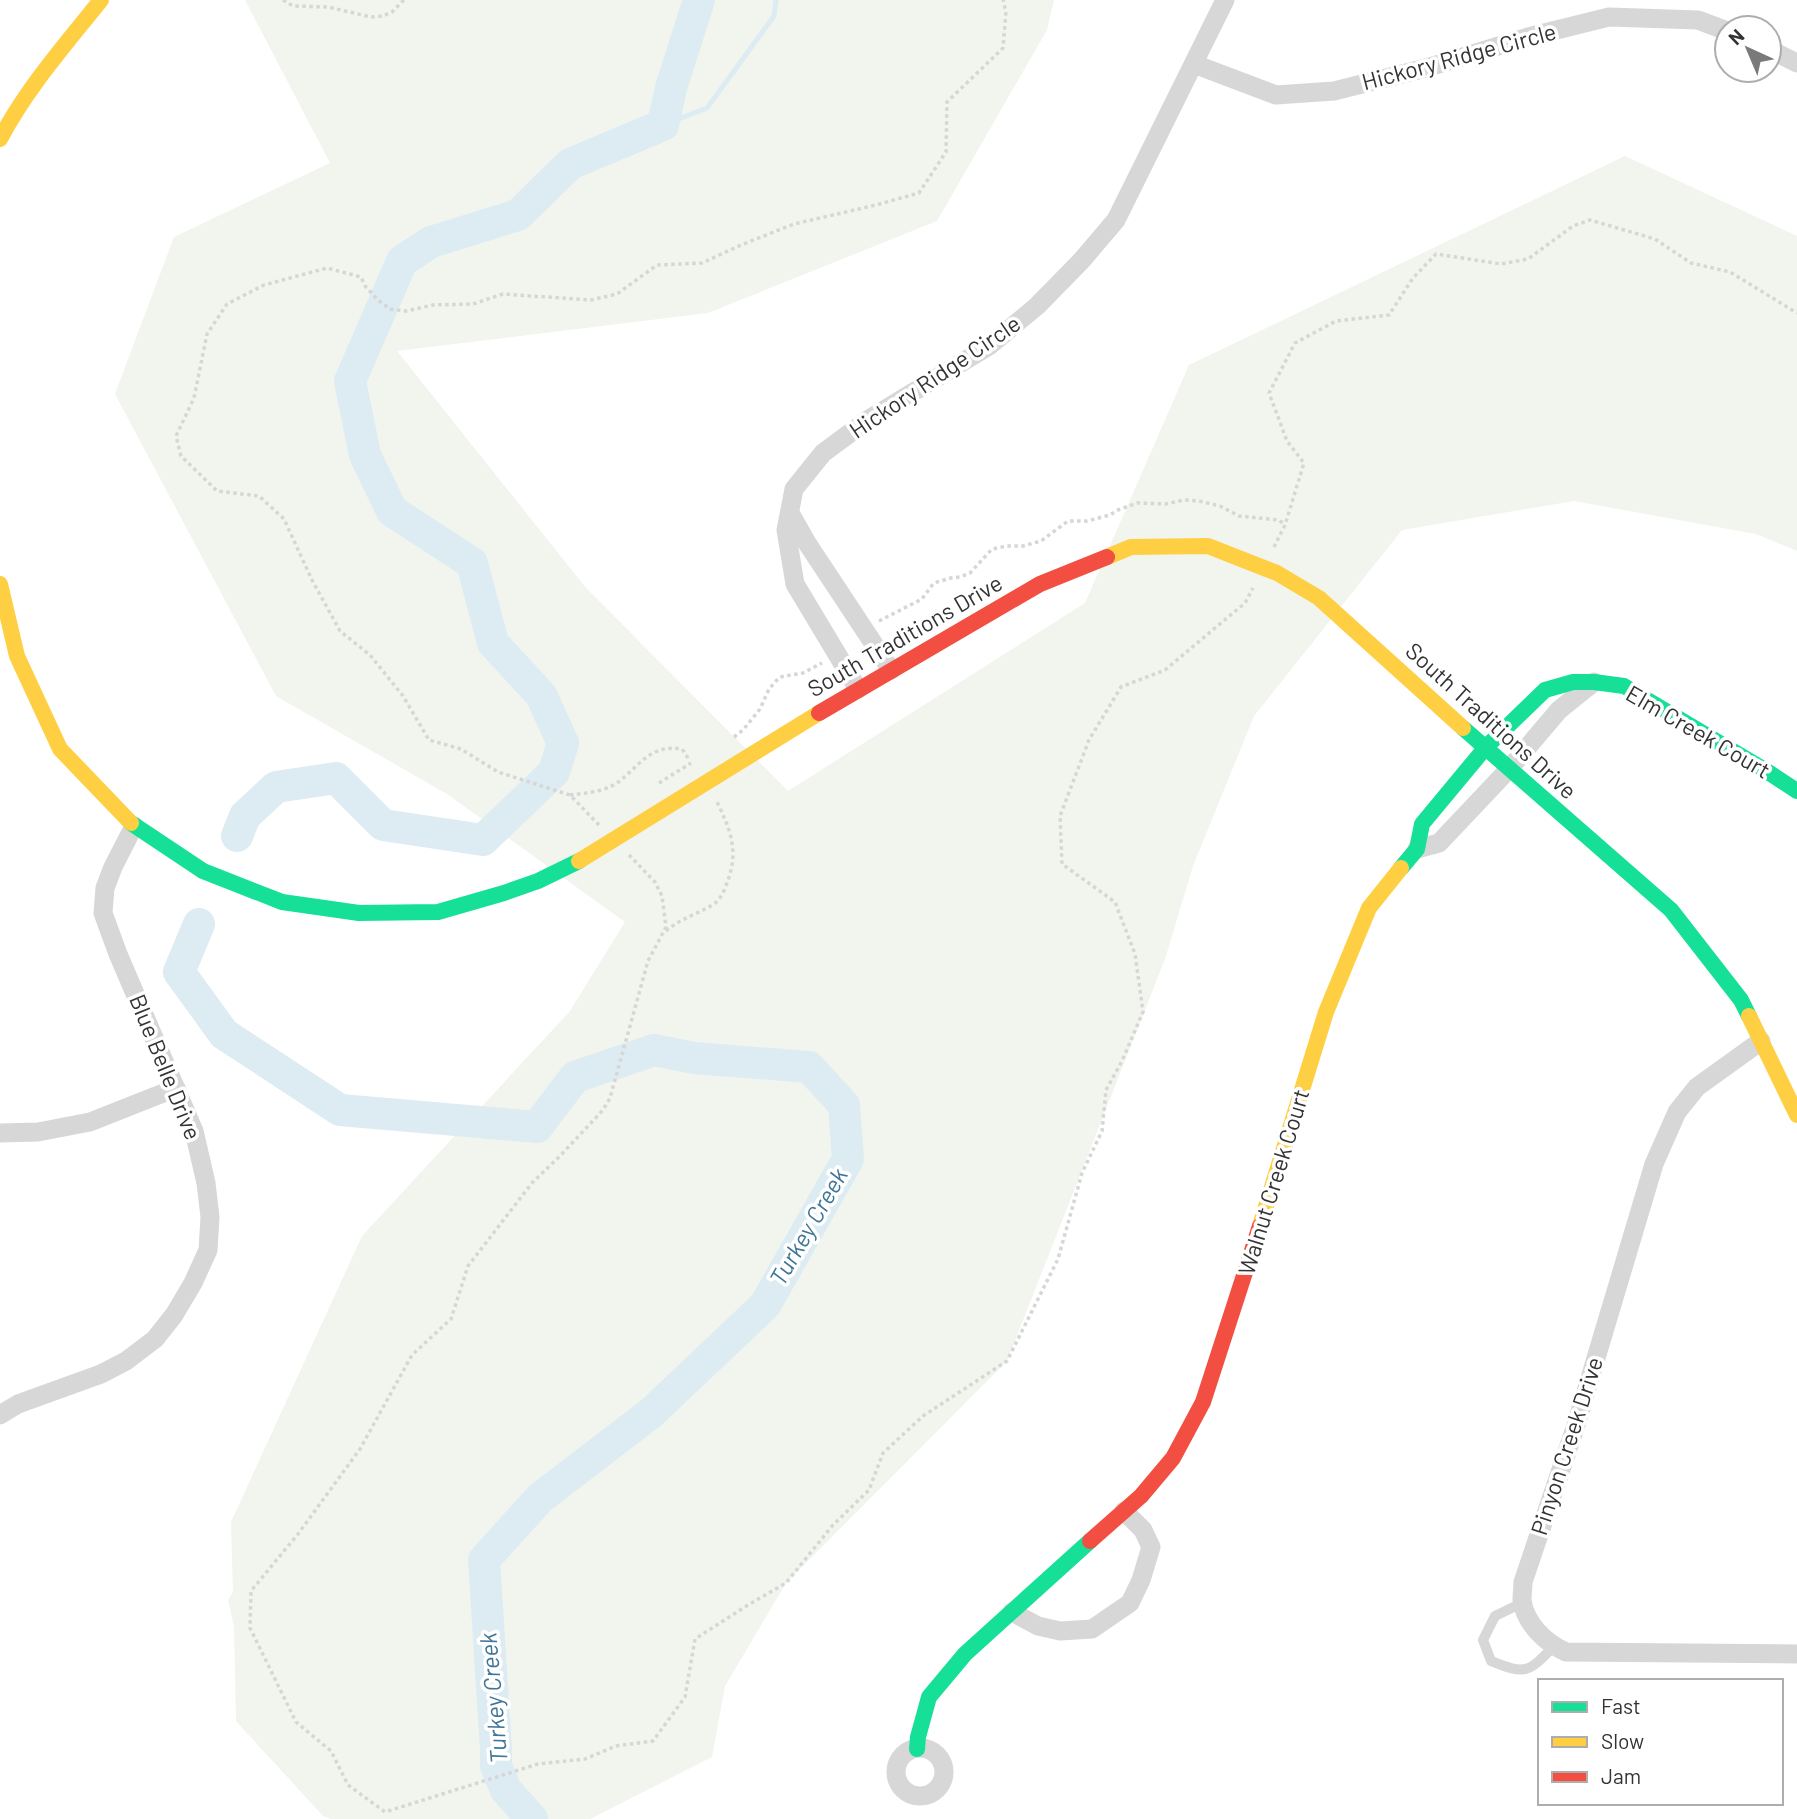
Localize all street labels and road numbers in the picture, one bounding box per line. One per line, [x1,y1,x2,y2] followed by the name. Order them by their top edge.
[1359,17,1559,95] street label: Hickory Ridge Circle
[844,309,1025,444] street label: Hickory Ridge Circle
[802,568,1007,702] street label: South Traditions Drive
[1401,636,1583,804] street label: South Traditions Drive
[1622,679,1775,784] street label: Elm Creek Court
[124,990,208,1143] street label: Blue Belle Drive
[1232,1086,1315,1278] street label: Walnut Creek Court
[1524,1353,1608,1538] street label: Pinyon Creek Drive

